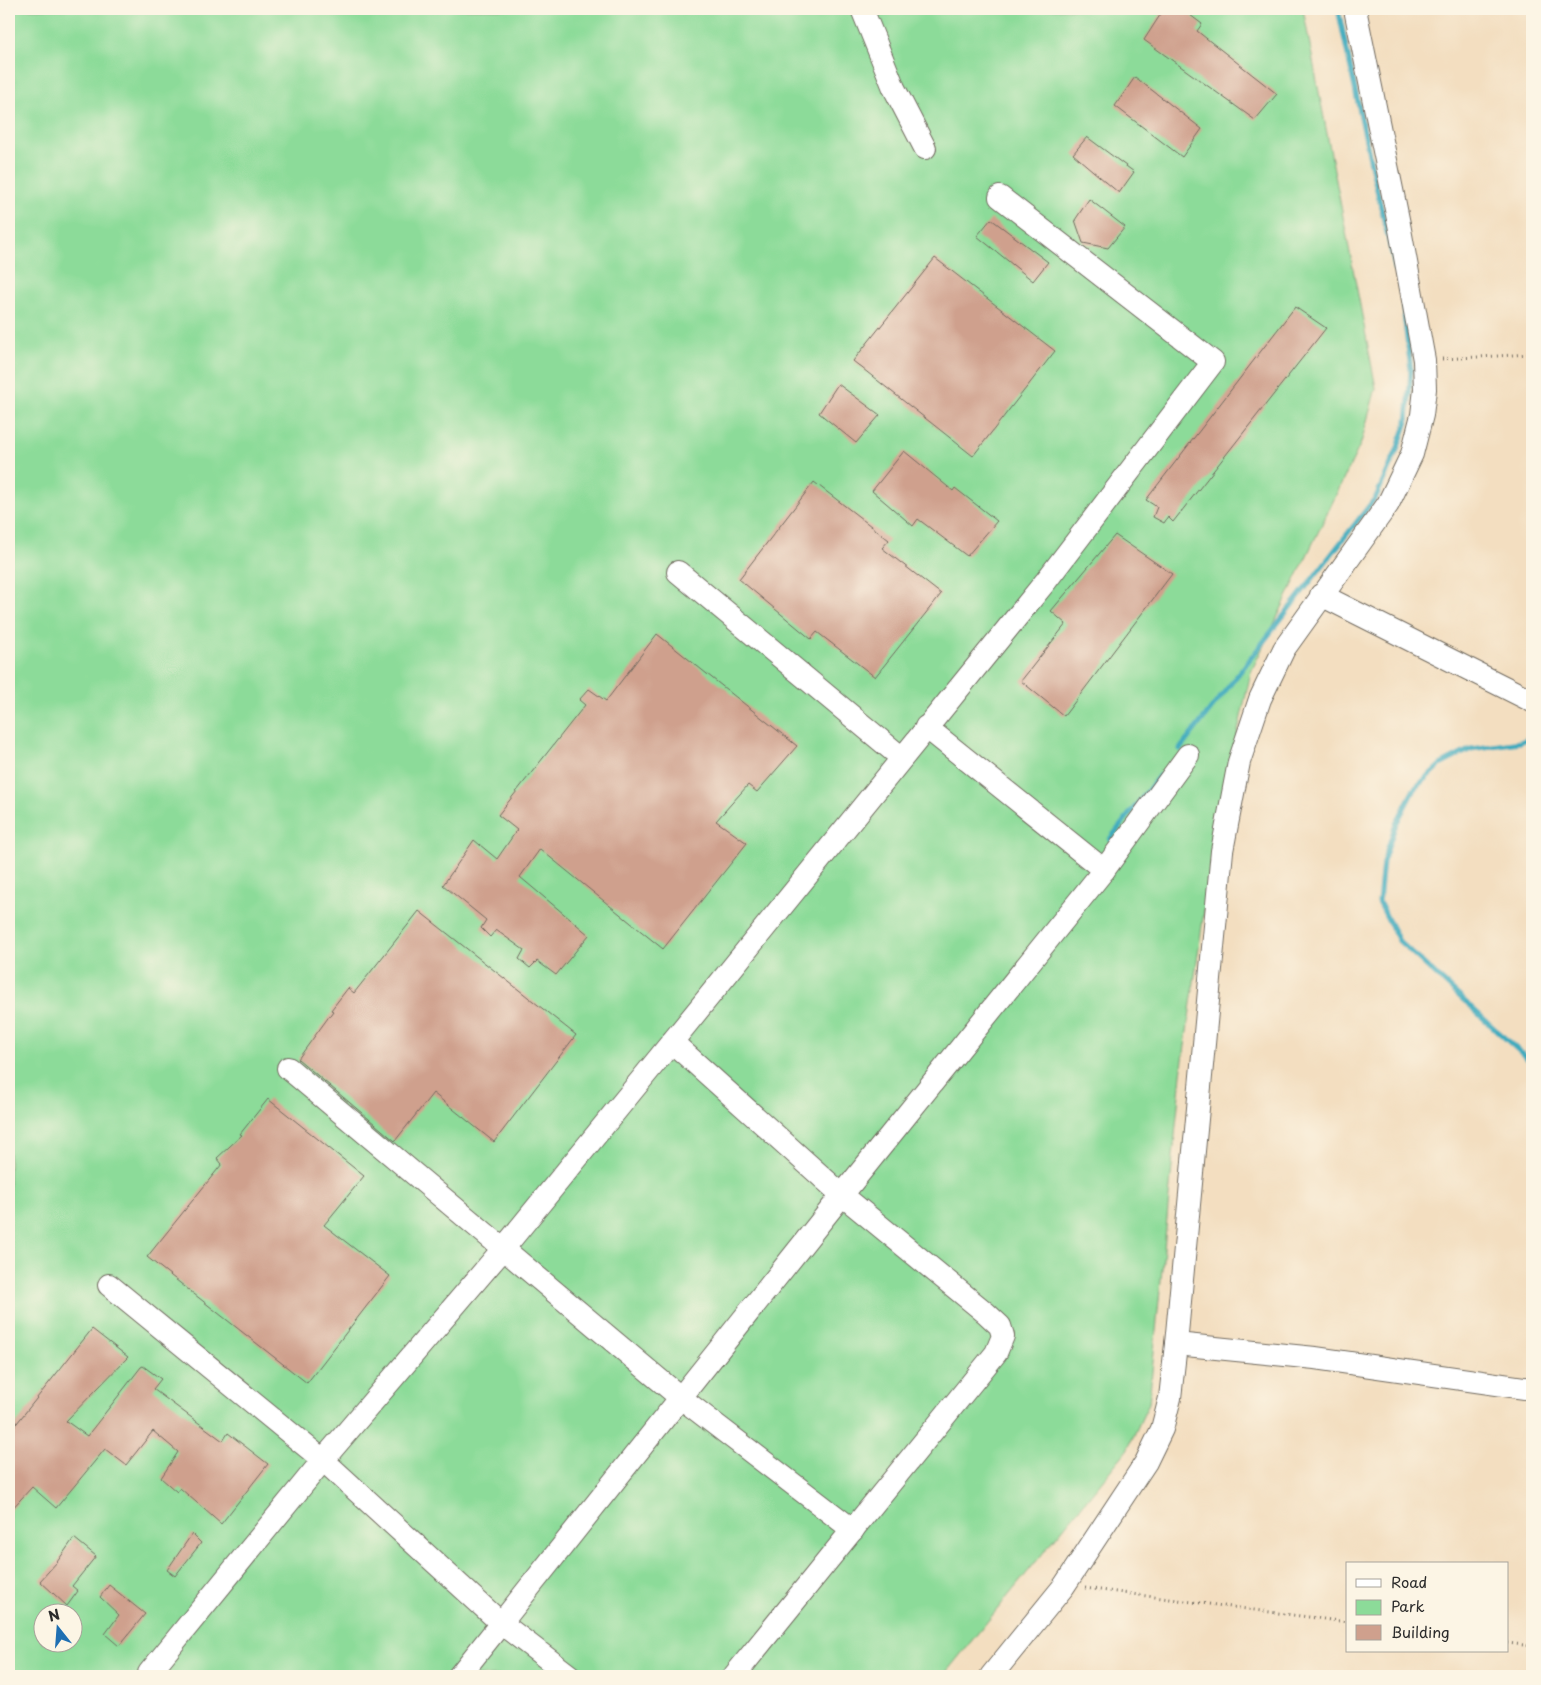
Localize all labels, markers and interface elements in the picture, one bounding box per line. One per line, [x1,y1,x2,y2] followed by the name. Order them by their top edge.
[1346,1562,1508,1652] legend
[1391,1570,1427,1593] text: Road
[1391,1594,1425,1617] text: Park
[32,1602,82,1652] north arrow
[46,1603,62,1627] text: N
[1391,1620,1450,1643] text: Building

